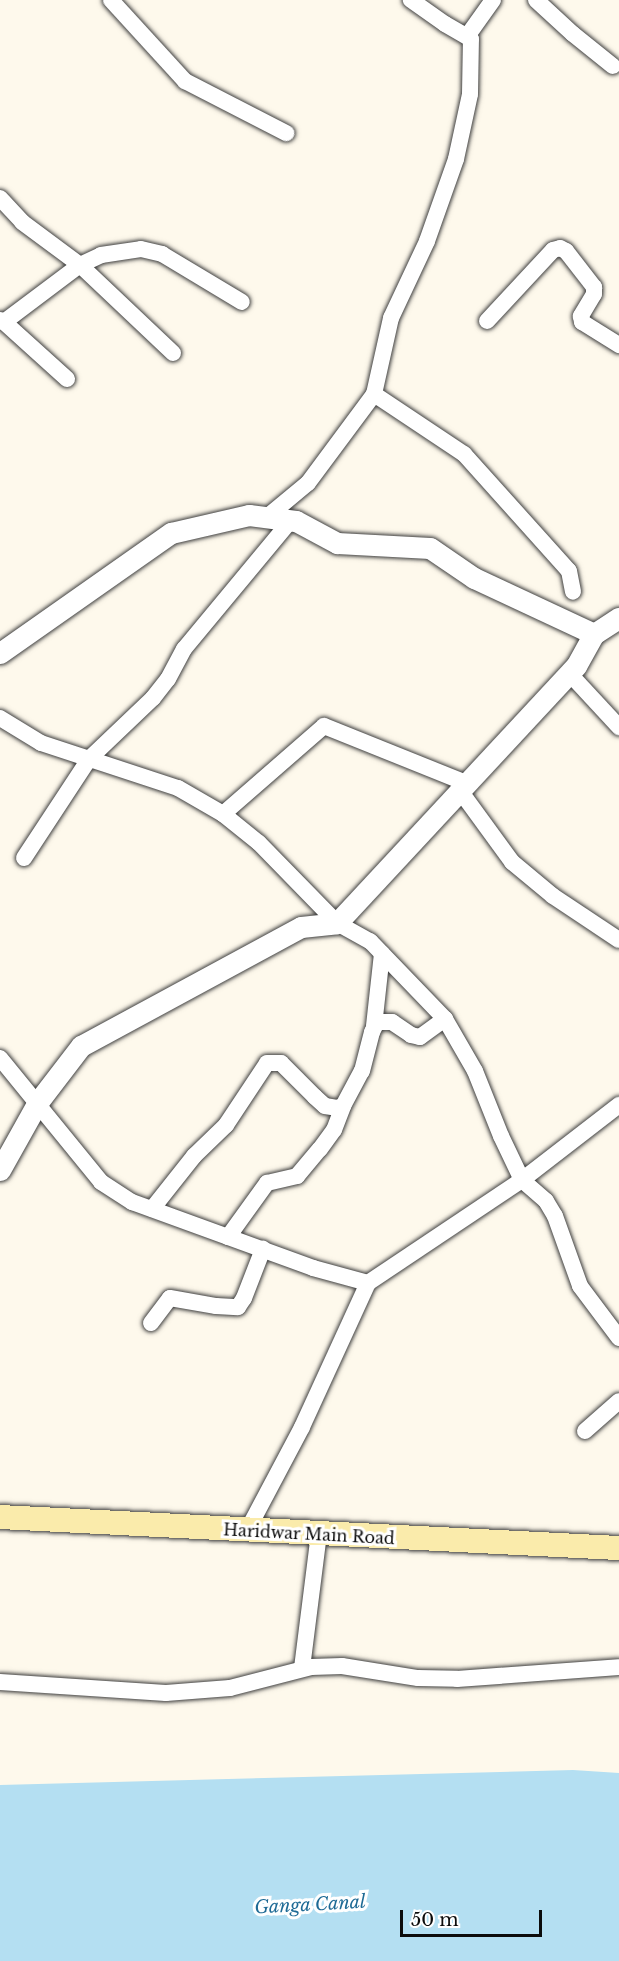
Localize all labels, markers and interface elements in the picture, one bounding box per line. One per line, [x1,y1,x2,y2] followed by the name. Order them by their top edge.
[223,1520,395,1548] street label: Haridwar Main Road
[254,1891,366,1919] water label: Ganga Canal
[403,1898,546,1936] scale bar
[411,1909,459,1931] text: 50 m

